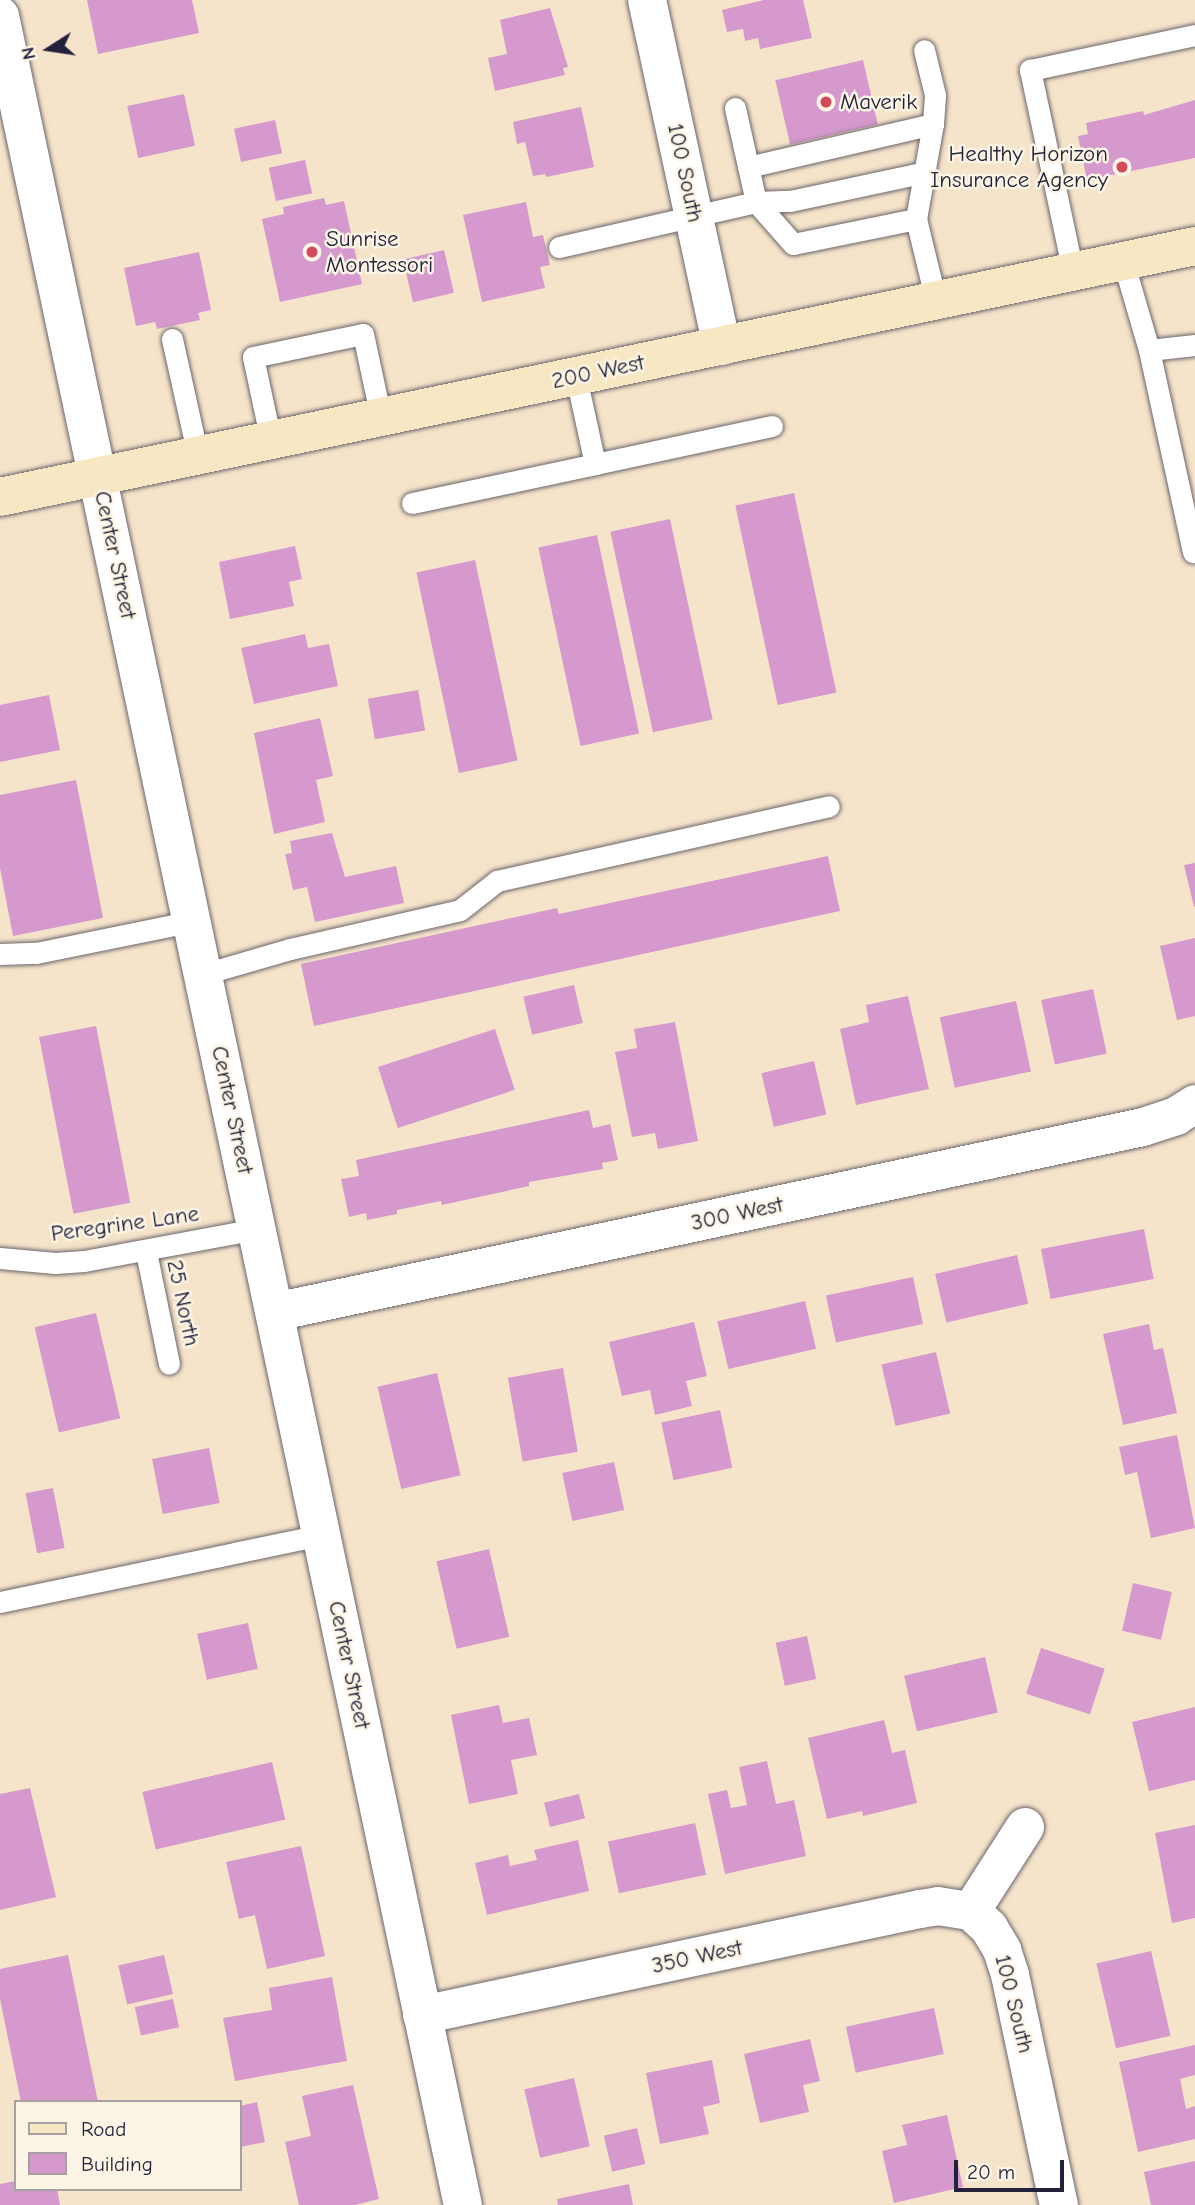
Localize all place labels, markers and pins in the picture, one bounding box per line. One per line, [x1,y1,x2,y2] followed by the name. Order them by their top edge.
[840,88,917,116] place label: Maverik
[818,94,834,110] marker: Maverik
[930,140,1108,194] place label: Healthy Horizon Insurance Agency
[1114,159,1130,175] marker: Healthy Horizon Insurance Agency
[326,225,433,279] place label: Sunrise Montessori
[304,244,320,260] marker: Sunrise Montessori

